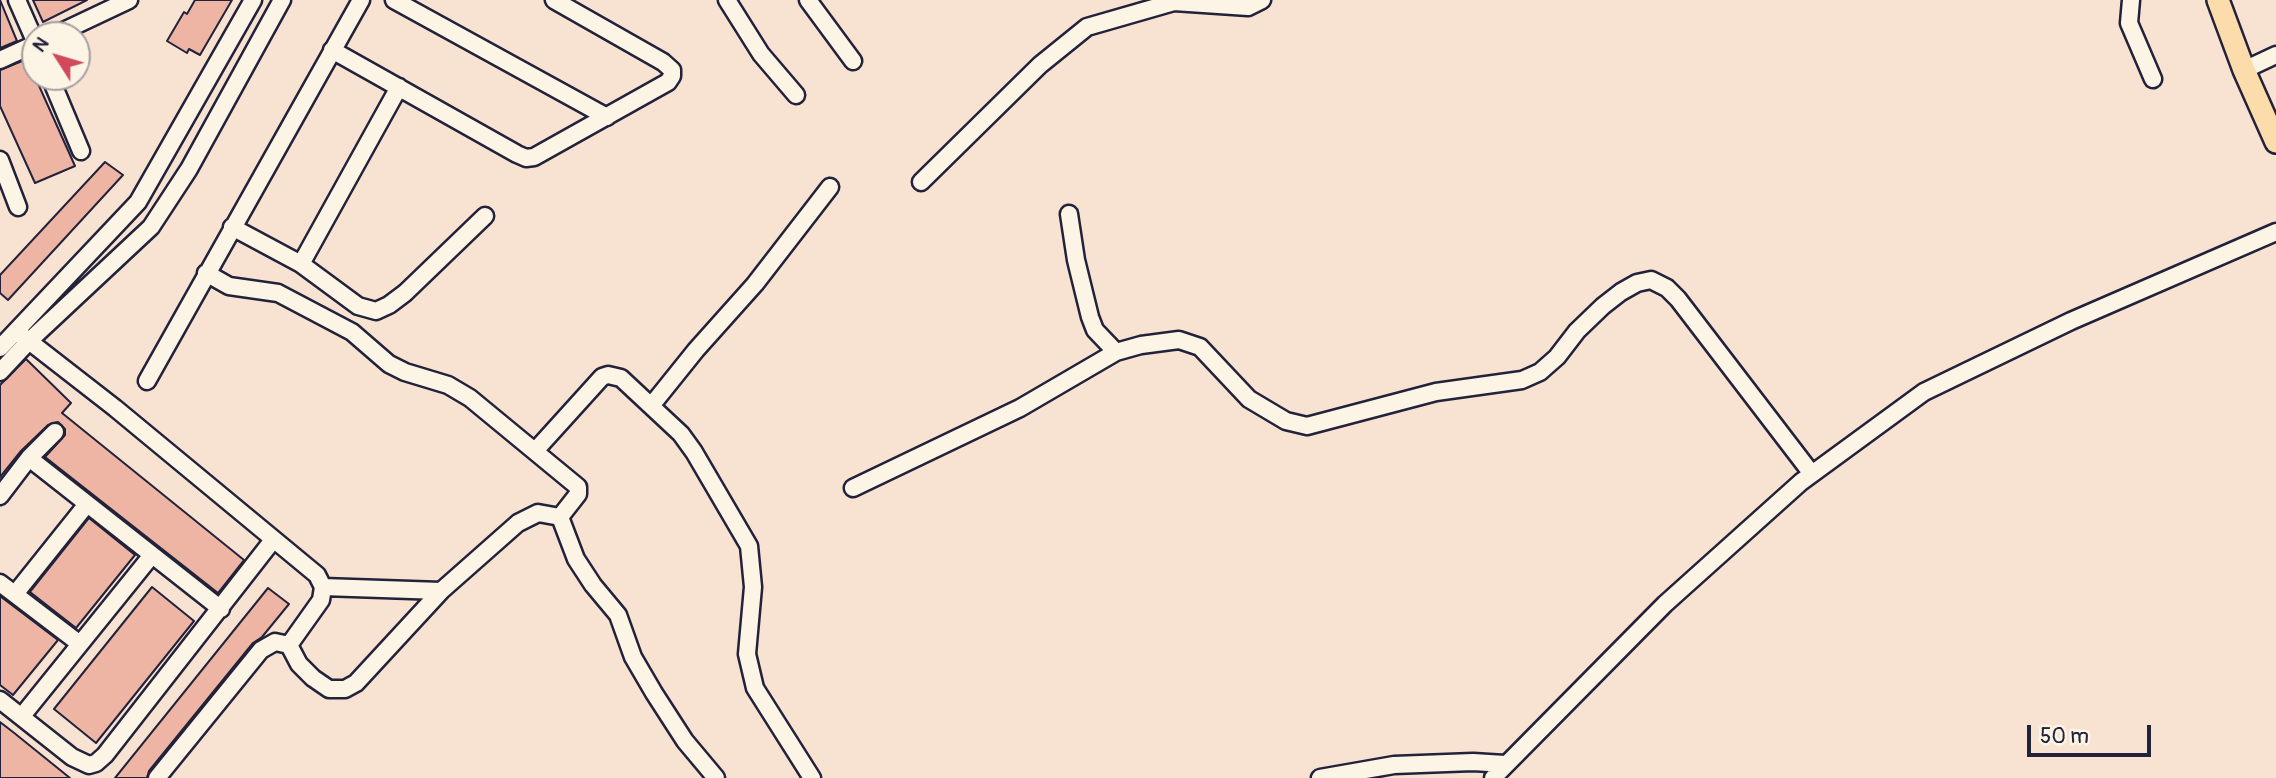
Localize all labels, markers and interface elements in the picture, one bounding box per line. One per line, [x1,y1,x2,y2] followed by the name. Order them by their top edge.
[21,21,91,91] north arrow
[27,32,54,57] text: N
[2031,712,2155,756] scale bar
[2040,723,2089,750] text: 50 m

